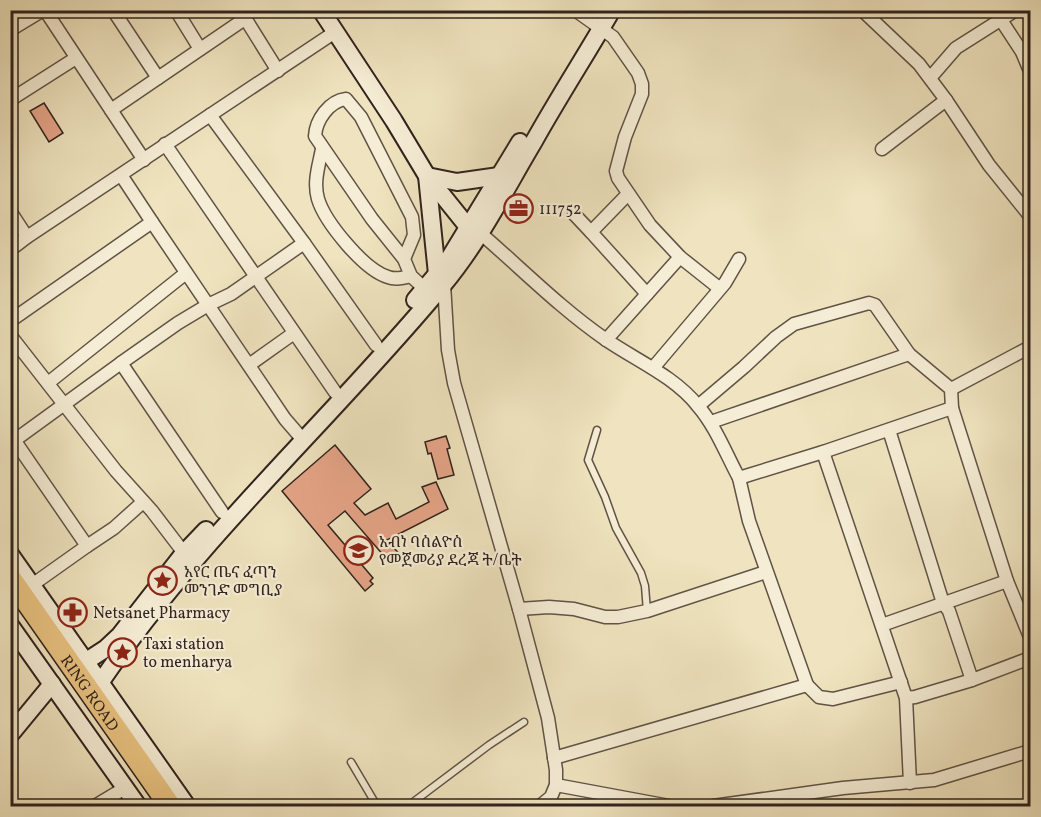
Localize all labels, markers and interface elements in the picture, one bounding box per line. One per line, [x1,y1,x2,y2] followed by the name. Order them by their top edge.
[502,192,534,224] office icon: 111752
[539,199,582,221] place label: 111752
[379,532,522,572] place label: አብነ ባስልዮስ የመጀመሪያ ደረጃ ት/ቤት
[342,534,374,566] school or university icon: አብነ ባስልዮስ የመጀመሪያ ደረጃ ት/ቤት
[184,562,282,602] place label: አየር ጤና ፈጣን መንገድ መግቢያ
[147,564,179,596] place icon: አየር ጤና ፈጣን መንገድ መግቢያ
[56,596,88,628] pharmacy icon: Netsanet Pharmacy
[93,603,231,625] place label: Netsanet Pharmacy
[143,634,232,674] place label: Taxi station to menharya
[106,636,138,668] place icon: Taxi station to menharya
[54,651,123,737] street label: RING ROAD

